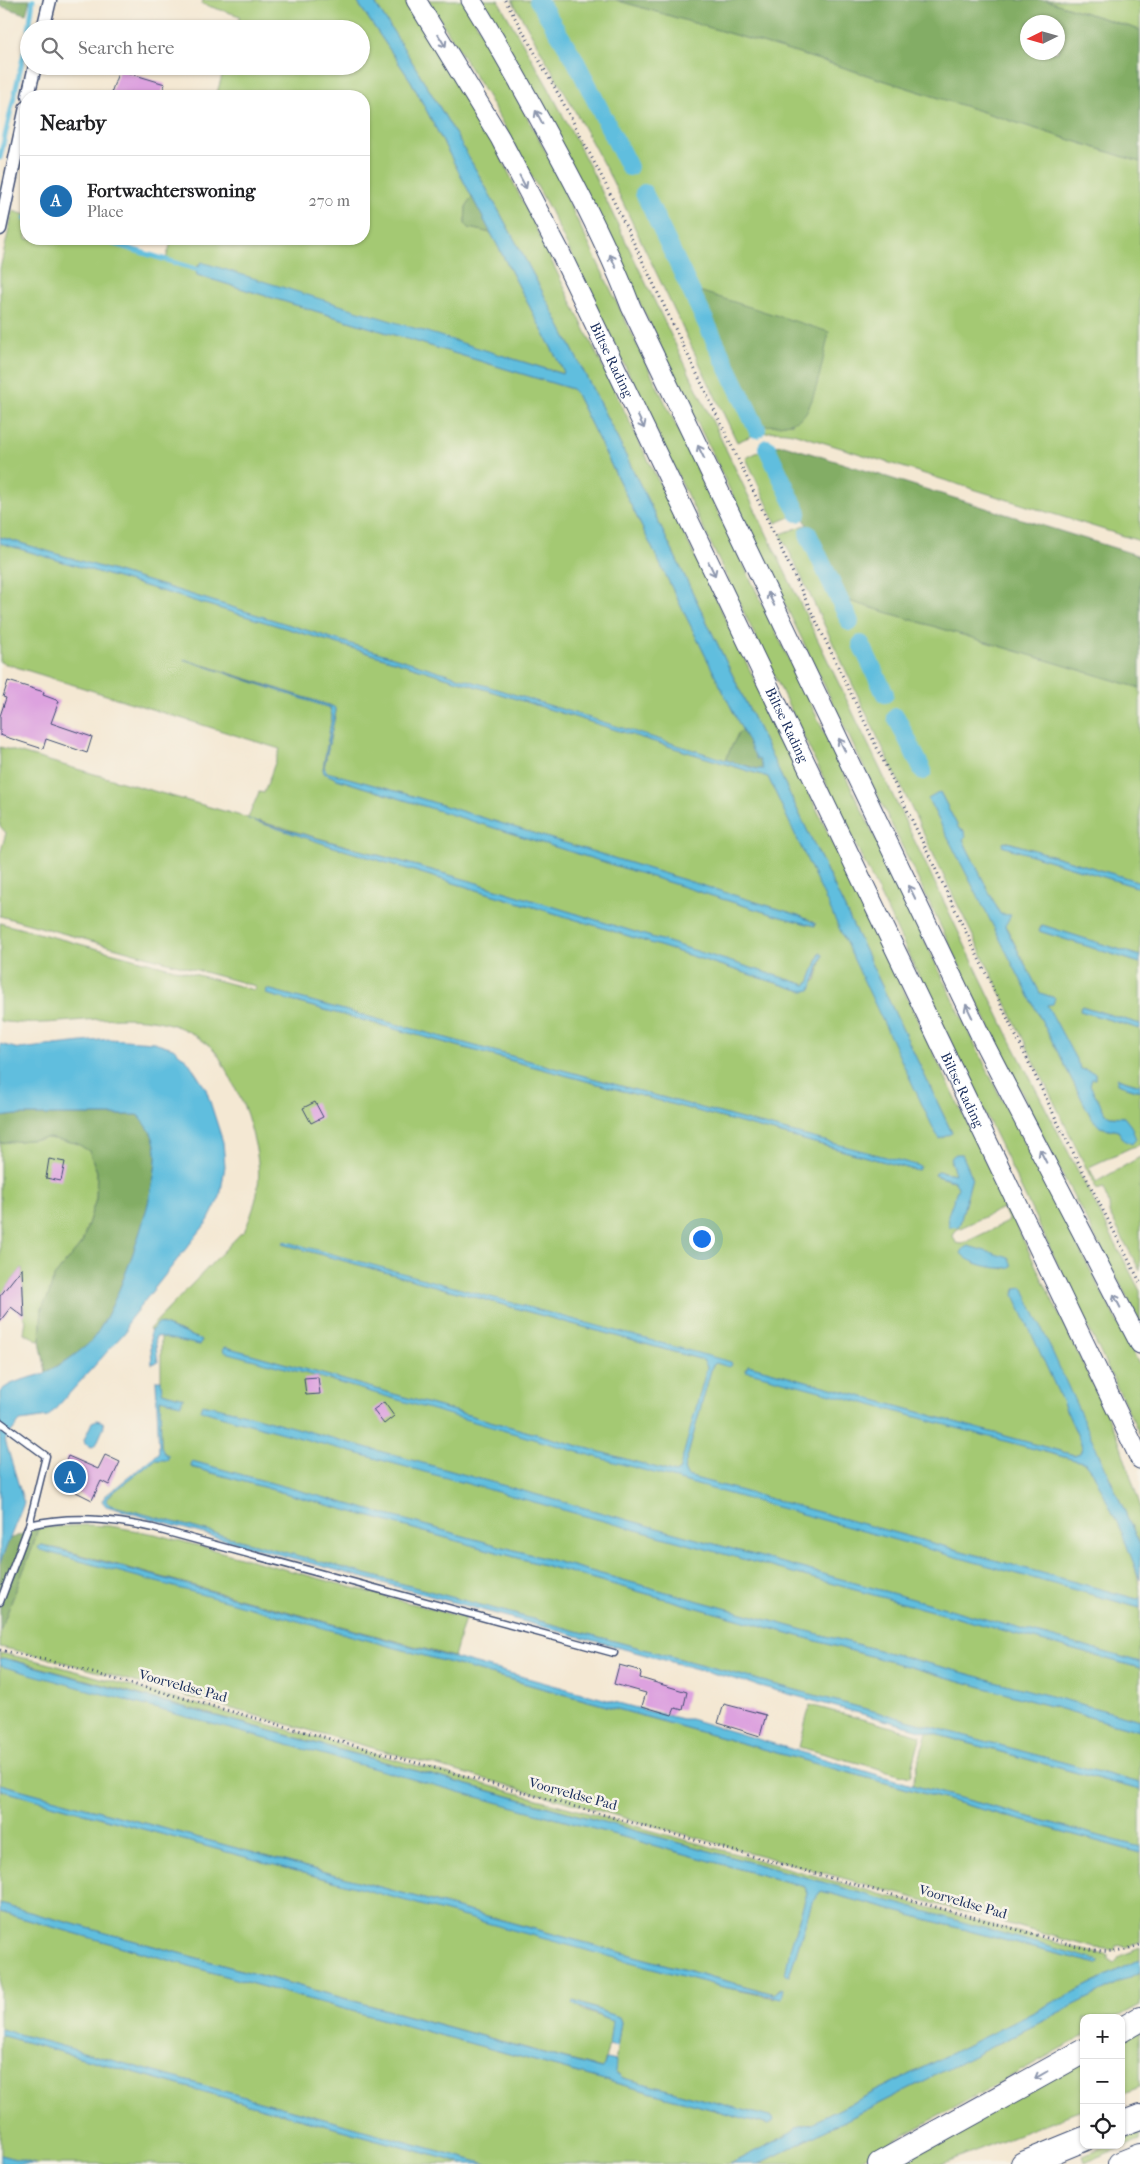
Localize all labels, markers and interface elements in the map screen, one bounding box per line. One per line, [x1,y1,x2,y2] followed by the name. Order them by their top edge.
[1020,15,1065,60] north arrow
[20,20,370,75] search box
[38,34,66,62] icon: search
[438,34,448,48] one-way arrow
[78,37,174,59] text: Search here
[534,109,544,124] one-way arrow
[40,111,106,135] text: Nearby
[519,174,528,189] one-way arrow
[87,180,255,202] text: Fortwachterswoning
[51,191,61,210] text: A
[309,191,350,210] text: 270 m
[87,202,123,221] text: Place
[608,254,617,269] one-way arrow
[587,319,637,401] street label: Biltse Rading
[637,414,647,429] one-way arrow
[696,445,705,460] one-way arrow
[707,561,717,576] one-way arrow
[766,592,776,607] one-way arrow
[762,684,813,766] street label: Biltse Rading
[836,738,846,753] one-way arrow
[907,885,916,900] one-way arrow
[964,1004,974,1019] one-way arrow
[937,1050,988,1131] street label: Biltse Rading
[1038,1149,1048,1164] one-way arrow
[689,1226,715,1252] your location
[1112,1293,1122,1308] one-way arrow
[54,1458,86,1496] pin: A
[136,1666,229,1706] street label: Voorveldse Pad
[526,1774,619,1814] street label: Voorveldse Pad
[916,1881,1009,1923] street label: Voorveldse Pad
[1080,2014,1125,2149] map controls
[1080,2014,1125,2059] button: +
[1080,2059,1125,2104] button: −
[1034,2070,1049,2080] one-way arrow
[1080,2104,1125,2149] button: locate

